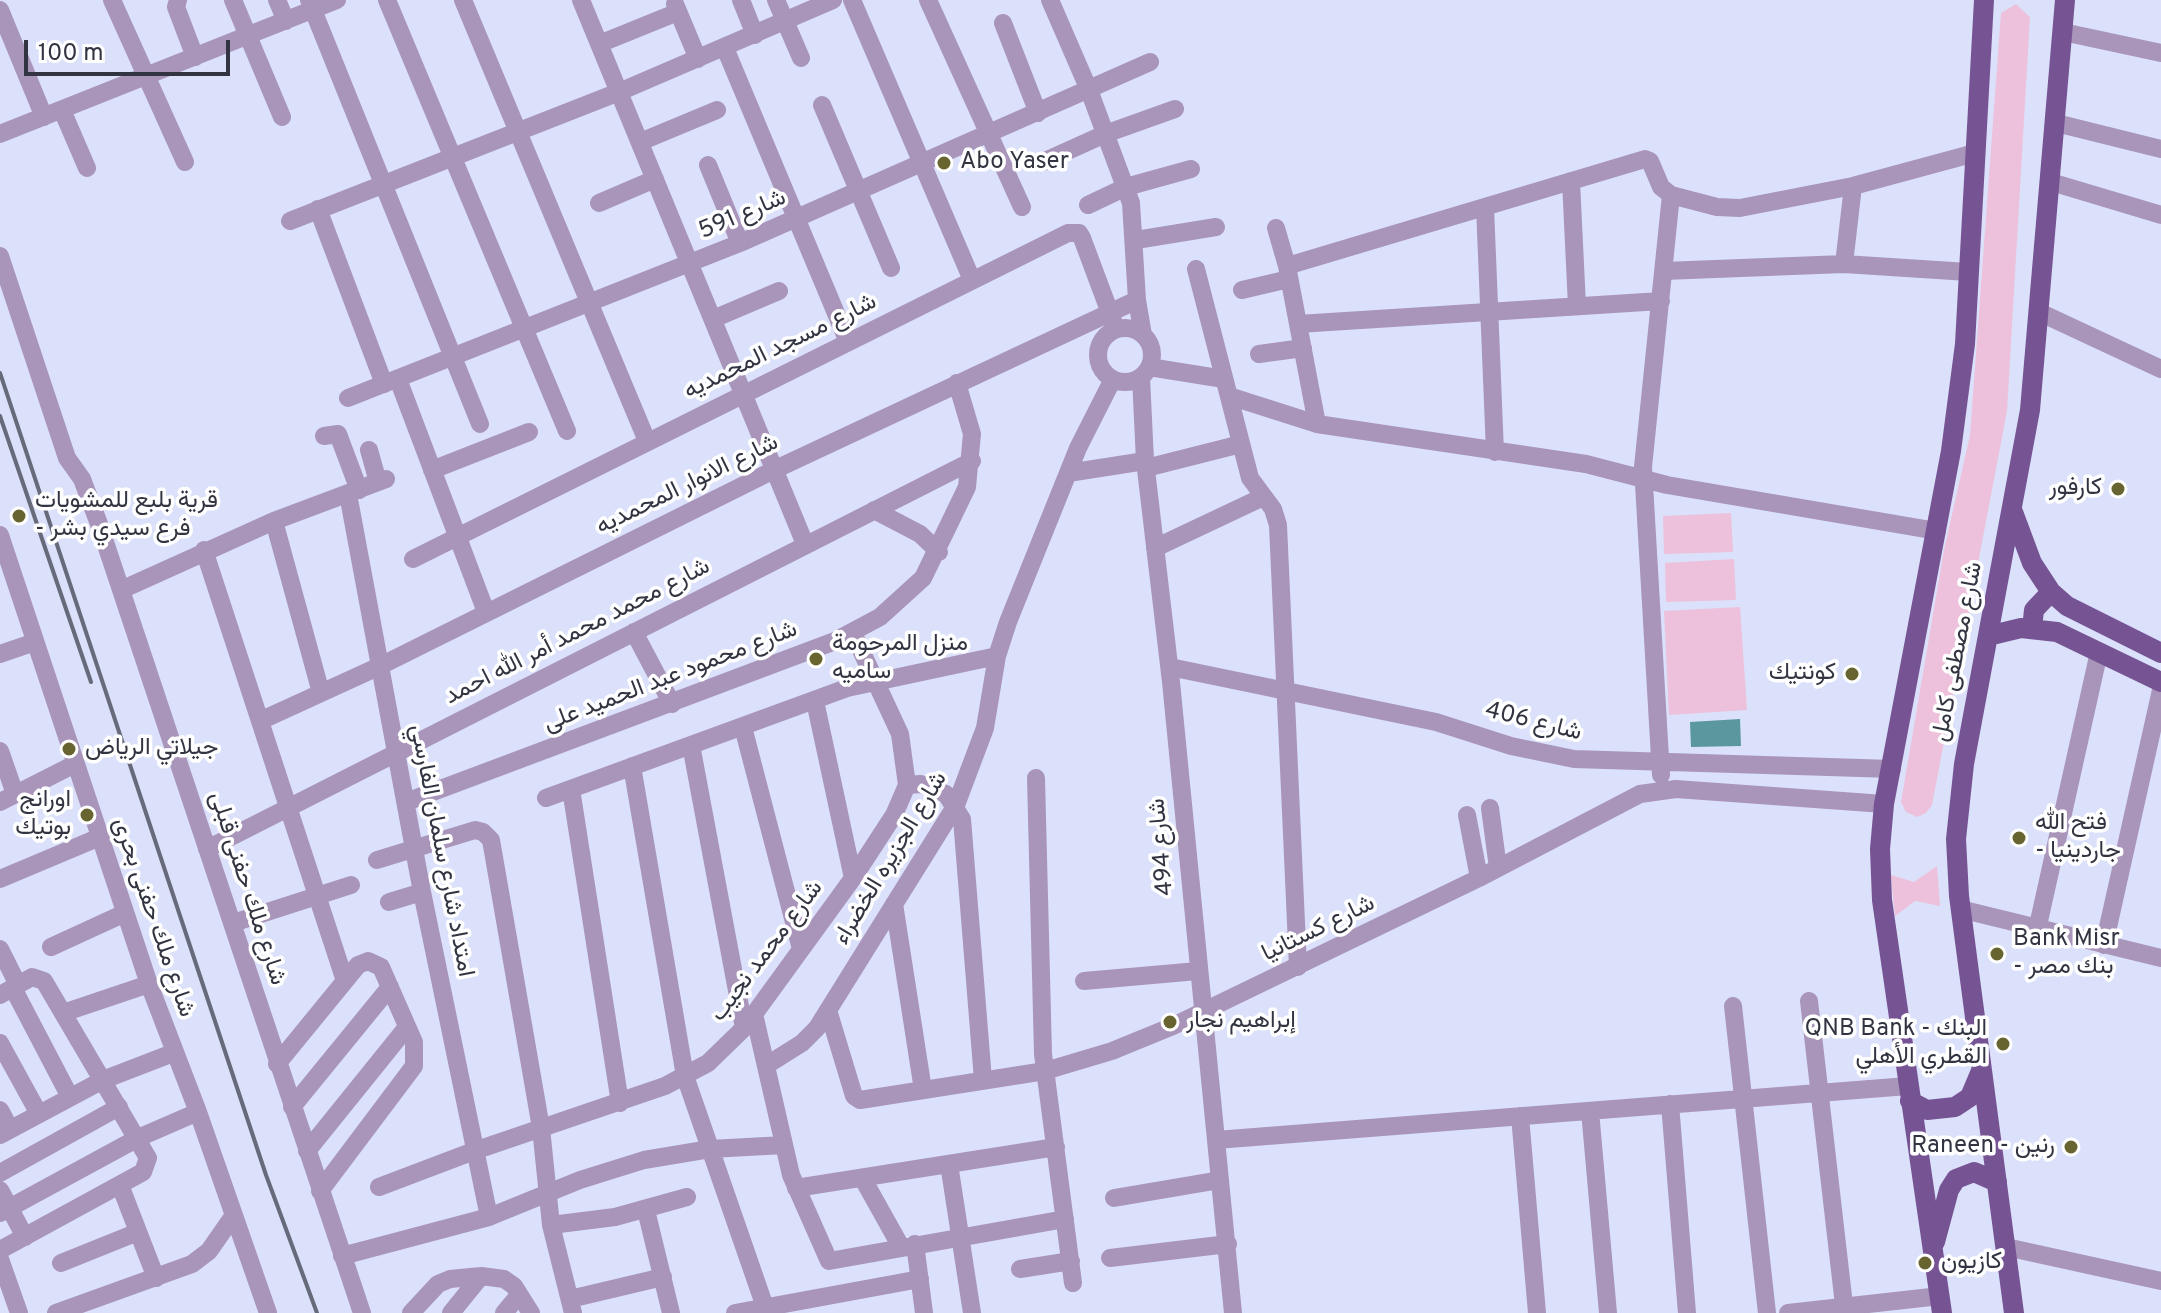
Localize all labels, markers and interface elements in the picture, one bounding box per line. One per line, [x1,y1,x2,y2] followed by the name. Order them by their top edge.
[28,24,234,74] scale bar
[38,39,104,69] text: 100 m
[960,149,1069,177] place label: Abo Yaser
[935,154,953,172] marker: Abo Yaser
[695,185,791,247] street label: شارع 591
[680,289,882,407] street label: شارع مسجد المحمديه
[592,429,784,543] street label: شارع الانوار المحمديه
[2049,475,2102,503] place label: كارفور
[2109,480,2127,498] marker: كارفور
[35,488,218,544] place label: قرية بلبع للمشويات - فرع سيدي بشر
[10,507,28,525] marker: قرية بلبع للمشويات - فرع سيدي بشر
[441,553,715,713] street label: شارع محمد محمد أمر الله احمد
[1927,560,1991,744] street label: شارع مصطفى كامل
[540,616,802,740] street label: شارع محمود عبد الحميد على
[832,631,968,687] place label: منزل المرحومة ساميه
[807,650,825,668] marker: منزل المرحومة ساميه
[1769,660,1836,688] place label: كونتيك
[1843,665,1861,683] marker: كونتيك
[1482,697,1584,749] street label: شارع 406
[401,722,479,980] street label: امتداد شارع سلمان الفارسي
[85,735,218,763] place label: جيلاتي الرياض
[60,740,78,758] marker: جيلاتي الرياض
[829,767,955,951] street label: شارع الجزيره الخضراء
[15,787,71,843] place label: اورانج بوتيك
[201,789,291,989] street label: شارع ملك حفنى قبلى
[1144,797,1182,897] street label: شارع 494
[78,806,96,824] marker: اورانج بوتيك
[2035,810,2121,866] place label: فتح الله - جاردينيا
[104,815,200,1021] street label: شارع ملك حفنى بحرى
[2010,829,2028,847] marker: فتح الله - جاردينيا
[706,876,830,1028] street label: شارع محمد نجيب
[1258,890,1380,970] street label: شارع كستانيا
[2013,926,2120,982] place label: Bank Misr - بنك مصر
[1988,945,2006,963] marker: Bank Misr - بنك مصر
[1186,1008,1296,1036] place label: إبراهيم نجار
[1161,1013,1179,1031] marker: إبراهيم نجار
[1805,1016,1987,1072] place label: QNB Bank - البنك القطري الأهلي
[1994,1035,2012,1053] marker: QNB Bank - البنك القطري الأهلي
[1911,1133,2055,1161] place label: Raneen - رنين
[2062,1138,2080,1156] marker: Raneen - رنين
[1941,1249,2002,1277] place label: كازيون
[1916,1254,1934,1272] marker: كازيون

